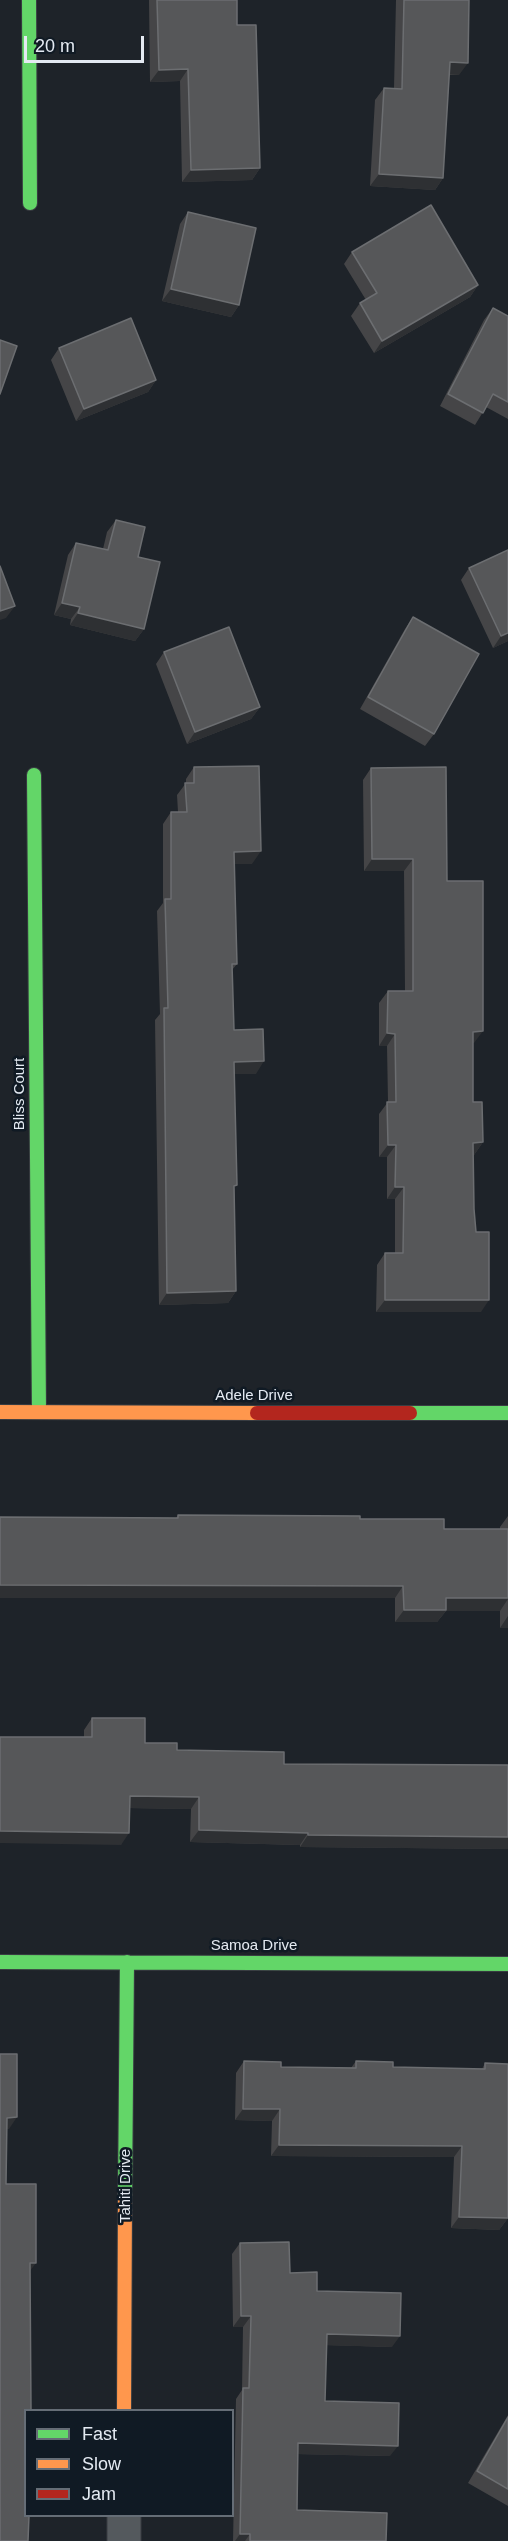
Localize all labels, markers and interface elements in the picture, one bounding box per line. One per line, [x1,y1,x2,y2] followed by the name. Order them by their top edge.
[27,24,147,62] scale bar
[35,36,75,56] text: 20 m
[11,1058,29,1130] street label: Bliss Court
[215,1387,293,1405] street label: Adele Drive
[211,1937,297,1955] street label: Samoa Drive
[117,2149,135,2223] street label: Tahiti Drive
[24,2409,234,2517] legend
[82,2424,117,2444] text: Fast
[82,2454,121,2474] text: Slow
[82,2484,116,2504] text: Jam

